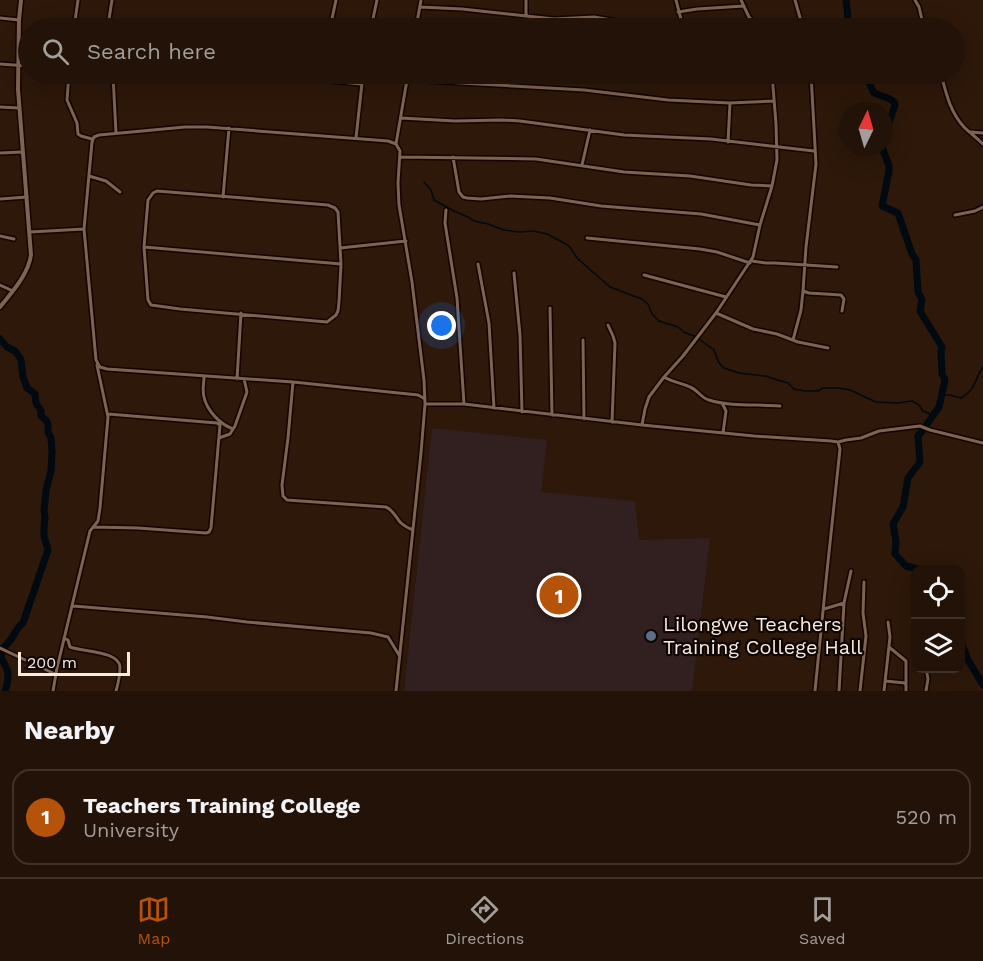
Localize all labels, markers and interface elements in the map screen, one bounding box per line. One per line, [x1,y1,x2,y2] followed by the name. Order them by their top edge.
[18,18,965,84] search box
[39,35,72,68] icon: search
[87,39,216,64] text: Search here
[839,102,893,156] north arrow
[427,311,456,340] your location
[911,565,965,673] map controls
[911,565,965,619] button: locate
[540,572,578,618] pin: 1
[663,612,862,659] place label: Lilongwe Teachers Training College Hall
[911,619,965,673] button: layers
[644,629,658,643] marker: Lilongwe Teachers Training College Hall
[18,649,130,676] scale bar
[27,653,77,672] text: 200 m
[24,715,115,745] text: Nearby
[83,793,361,818] text: Teachers Training College
[41,805,50,829] text: 1
[895,805,957,829] text: 520 m
[83,818,179,842] text: University
[137,893,170,948] tab: Map
[445,893,524,948] tab: Directions
[799,893,846,948] tab: Saved

